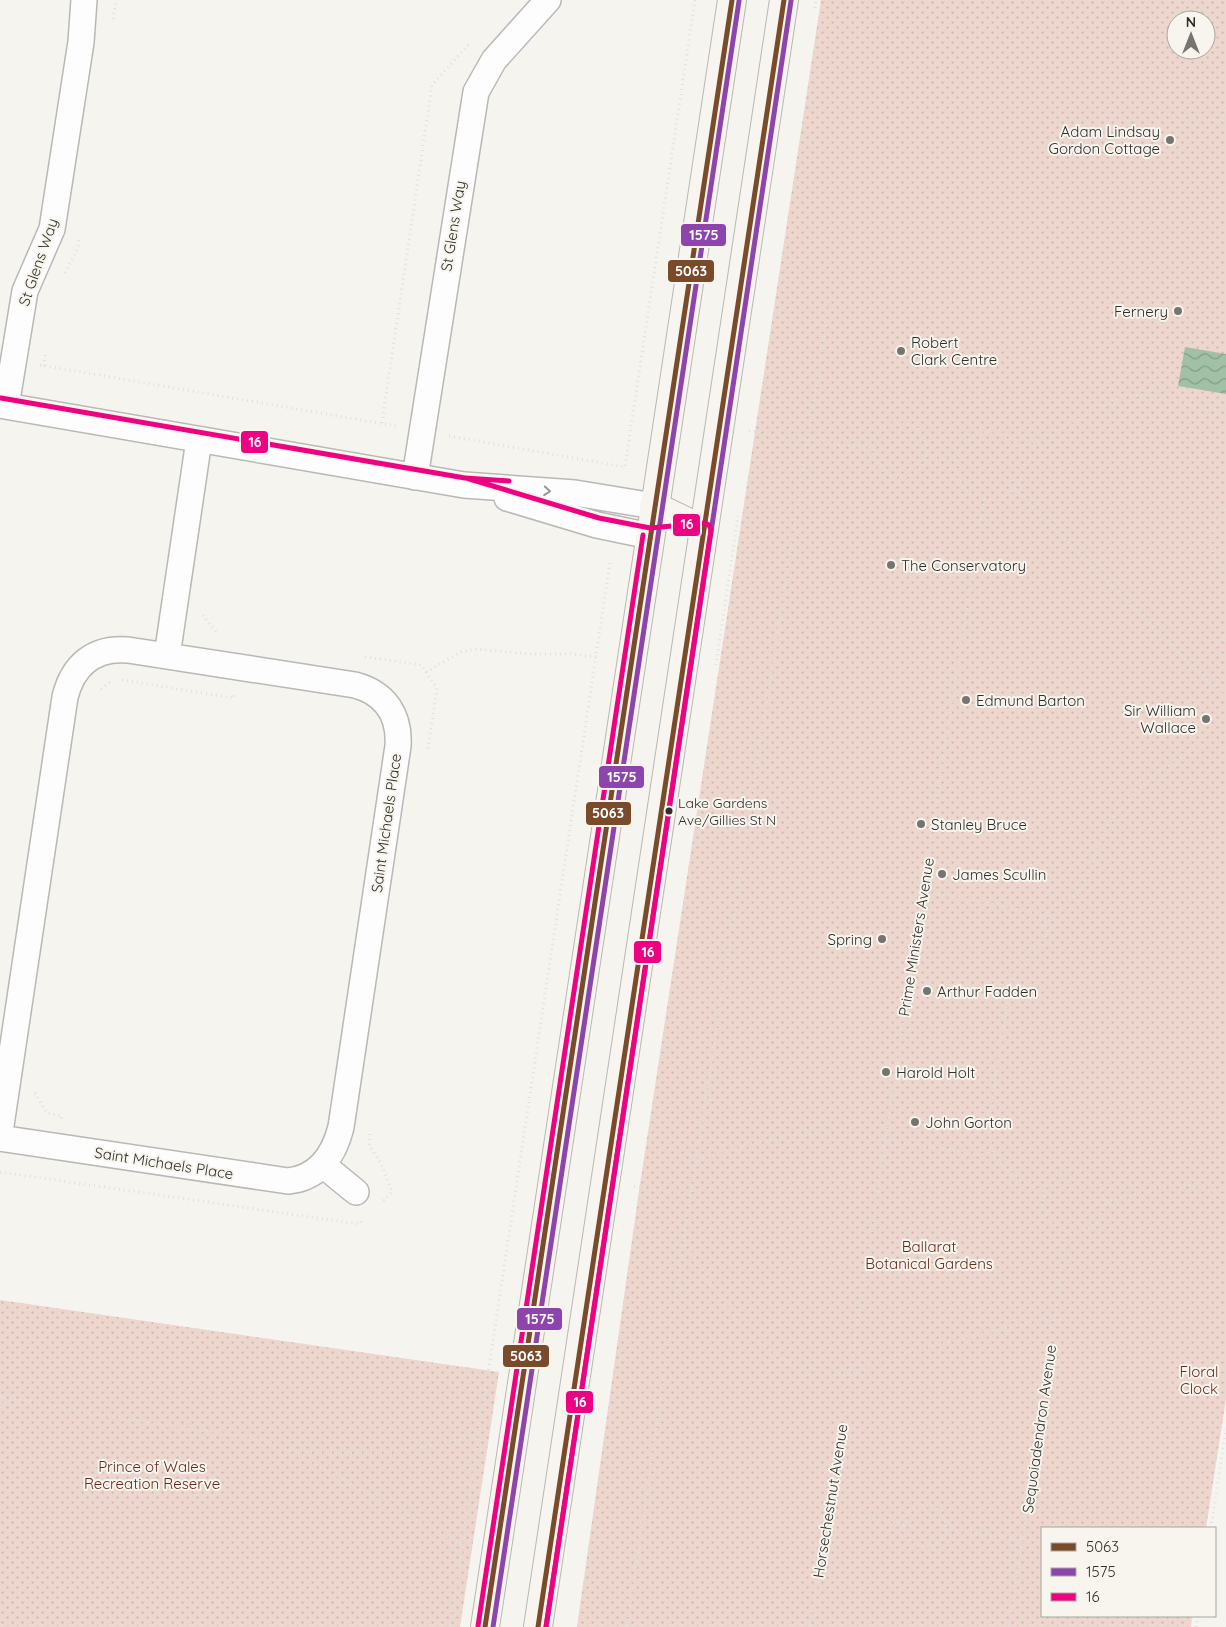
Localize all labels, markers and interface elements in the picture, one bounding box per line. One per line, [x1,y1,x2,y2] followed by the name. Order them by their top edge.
[1166,10,1216,60] north arrow
[1186,13,1196,31] text: N
[1049,122,1160,158] place label: Adam Lindsay Gordon Cottage
[1164,134,1176,146] marker: Adam Lindsay Gordon Cottage
[436,179,470,273] street label: St Glens Way
[14,216,62,308] street label: St Glens Way
[680,223,727,247] line badge: 1575
[689,226,719,244] text: 1575
[667,259,715,283] line badge: 5063
[675,262,707,280] text: 5063
[1114,302,1168,321] place label: Fernery
[1172,305,1184,317] marker: Fernery
[911,333,997,369] place label: Robert Clark Centre
[895,345,907,357] marker: Robert Clark Centre
[240,430,269,454] line badge: 16
[248,433,262,451] text: 16
[544,485,552,496] one-way arrow
[672,513,701,537] line badge: 16
[680,515,694,533] text: 16
[901,556,1026,575] place label: The Conservatory
[885,559,897,571] marker: The Conservatory
[976,691,1085,710] place label: Edmund Barton
[960,694,972,706] marker: Edmund Barton
[1124,701,1196,737] place label: Sir William Wallace
[1200,713,1212,725] marker: Sir William Wallace
[367,752,405,894] street label: Saint Michaels Place
[598,765,645,789] line badge: 1575
[607,768,637,786] text: 1575
[678,794,776,829] place label: Lake Gardens Ave/Gillies St N
[585,801,632,826] line badge: 5063
[592,804,624,822] text: 5063
[664,806,674,816] marker: Lake Gardens Ave/Gillies St N
[931,815,1027,834] place label: Stanley Bruce
[915,818,927,830] marker: Stanley Bruce
[894,856,938,1018] street label: Prime Ministers Avenue
[952,865,1046,884] place label: James Scullin
[936,868,948,880] marker: James Scullin
[827,930,872,949] place label: Spring
[876,933,888,945] marker: Spring
[633,940,662,964] line badge: 16
[641,943,655,961] text: 16
[937,982,1037,1001] place label: Arthur Fadden
[921,985,933,997] marker: Arthur Fadden
[896,1063,975,1082] place label: Harold Holt
[880,1066,892,1078] marker: Harold Holt
[925,1113,1012,1132] place label: John Gorton
[909,1116,921,1128] marker: John Gorton
[93,1143,235,1183] street label: Saint Michaels Place
[865,1237,993,1273] park label: Ballarat Botanical Gardens
[516,1307,563,1331] line badge: 1575
[525,1310,555,1328] text: 1575
[502,1344,550,1368] line badge: 5063
[1018,1344,1060,1514] street label: Sequoiadendron Avenue
[510,1347,542,1365] text: 5063
[1180,1362,1219,1398] park label: Floral Clock
[565,1390,594,1414] line badge: 16
[573,1393,587,1411] text: 16
[808,1423,852,1579] street label: Horsechestnut Avenue
[84,1457,220,1493] park label: Prince of Wales Recreation Reserve
[1041,1527,1216,1617] legend
[1086,1537,1119,1556] text: 5063
[1086,1562,1116,1581] text: 1575
[1086,1587,1100,1606] text: 16

